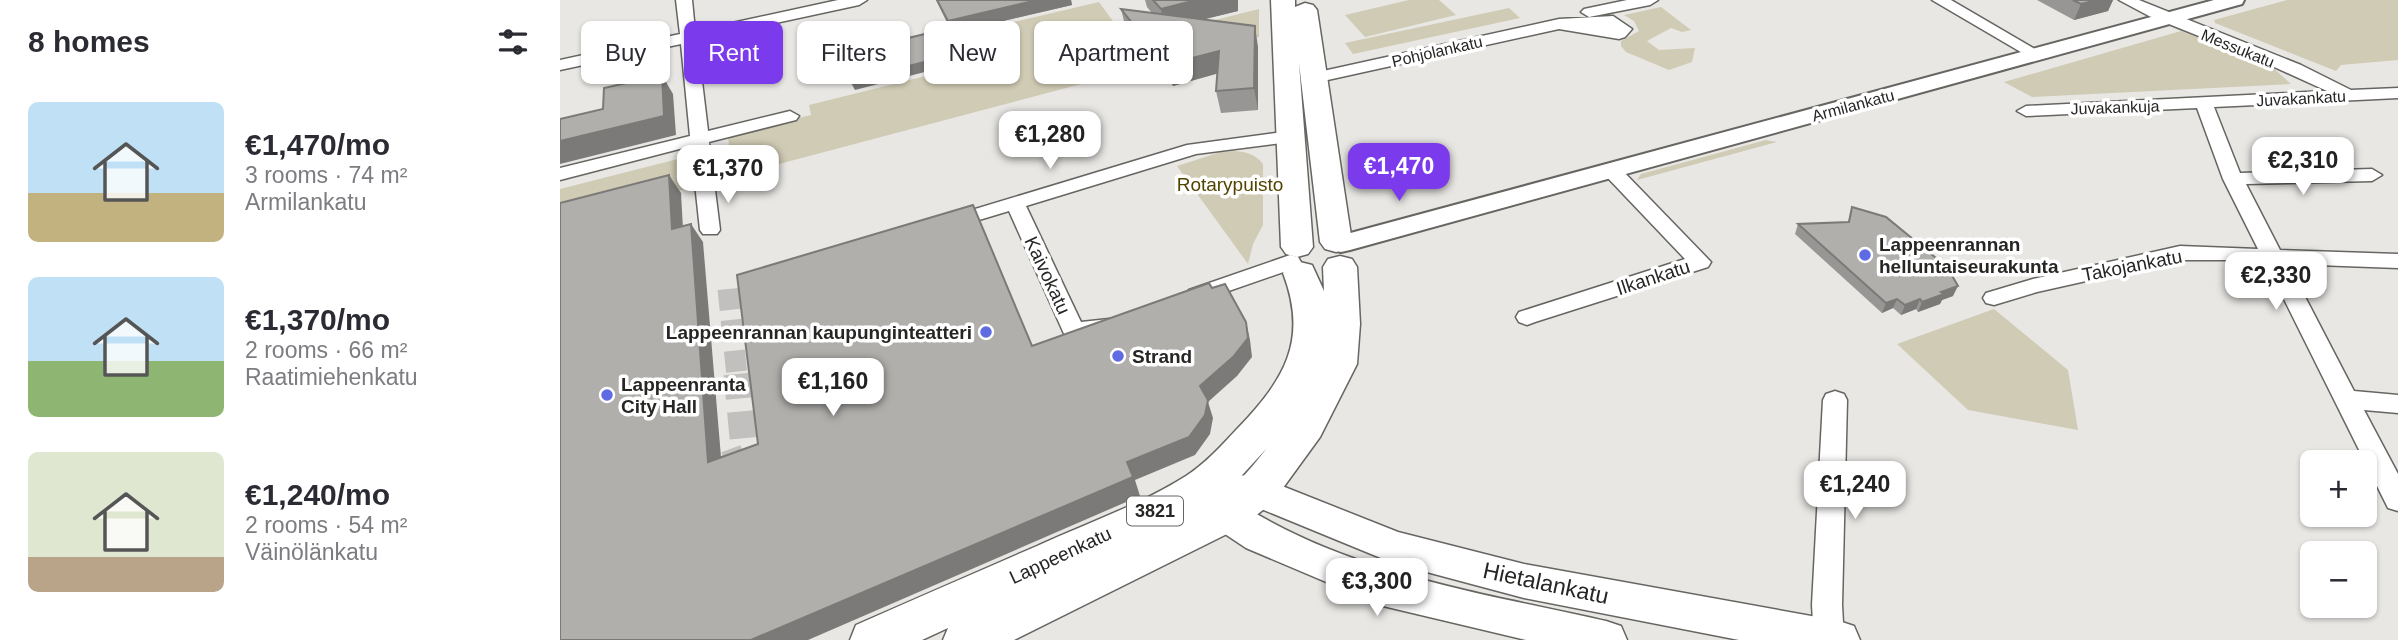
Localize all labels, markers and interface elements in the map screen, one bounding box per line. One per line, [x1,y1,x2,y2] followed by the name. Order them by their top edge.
[581,21,670,84] chip: Buy
[684,21,783,84] chip: Rent
[797,21,910,84] chip: Filters
[924,21,1020,84] chip: New
[1034,21,1193,84] chip: Apartment
[494,23,532,61] icon: filters
[28,25,150,58] text: 8 homes
[2199,26,2277,71] street label: Messukatu
[1390,33,1484,70] street label: Pohjolankatu
[1810,86,1896,125] street label: Armilankatu
[2256,88,2346,109] street label: Juvakankatu
[2070,97,2160,118] street label: Juvakankuja
[993,111,1107,171] pin: €1,280
[1015,121,1085,147] text: €1,280
[245,128,390,161] text: €1,470/mo
[84,130,168,214] icon: home
[2246,138,2360,197] pin: €2,310
[1342,144,1456,203] pin: €1,470
[671,146,785,205] pin: €1,370
[2268,147,2338,173] text: €2,310
[1364,153,1434,179] text: €1,470
[693,155,763,181] text: €1,370
[245,162,407,188] text: 3 rooms · 74 m²
[1177,174,1283,195] park label: Rotarypuisto
[245,189,366,215] text: Armilankatu
[1020,233,1075,317] street label: Kaivokatu
[1879,234,2059,277] place label: Lappeenrannan helluntaiseurakunta
[2080,246,2184,285] street label: Takojankatu
[1857,247,1873,263] marker: Lappeenrannan helluntaiseurakunta
[2219,252,2333,312] pin: €2,330
[1614,256,1693,299] street label: Ilkankatu
[2241,262,2311,288] text: €2,330
[245,303,390,336] text: €1,370/mo
[84,305,168,389] icon: home
[666,322,972,343] place label: Lappeenrannan kaupunginteatteri
[978,324,994,340] marker: Lappeenrannan kaupunginteatteri
[245,337,407,363] text: 2 rooms · 66 m²
[1132,346,1192,367] place label: Strand
[1110,348,1126,364] marker: Strand
[776,358,890,418] pin: €1,160
[245,364,418,390] text: Raatimiehenkatu
[798,368,868,394] text: €1,160
[621,374,746,417] place label: Lappeenranta City Hall
[599,387,615,403] marker: Lappeenranta City Hall
[2300,450,2377,618] map controls
[2300,450,2377,527] button: +
[1798,462,1912,521] pin: €1,240
[1820,471,1890,497] text: €1,240
[245,478,390,511] text: €1,240/mo
[84,480,168,564] icon: home
[1127,496,1183,526] road number: 3821
[245,512,407,538] text: 2 rooms · 54 m²
[1006,523,1114,588] street label: Lappeenkatu
[245,539,378,565] text: Väinölänkatu
[2300,541,2377,618] button: −
[1481,557,1611,609] street label: Hietalankatu
[1320,558,1434,618] pin: €3,300
[1342,568,1412,594] text: €3,300

